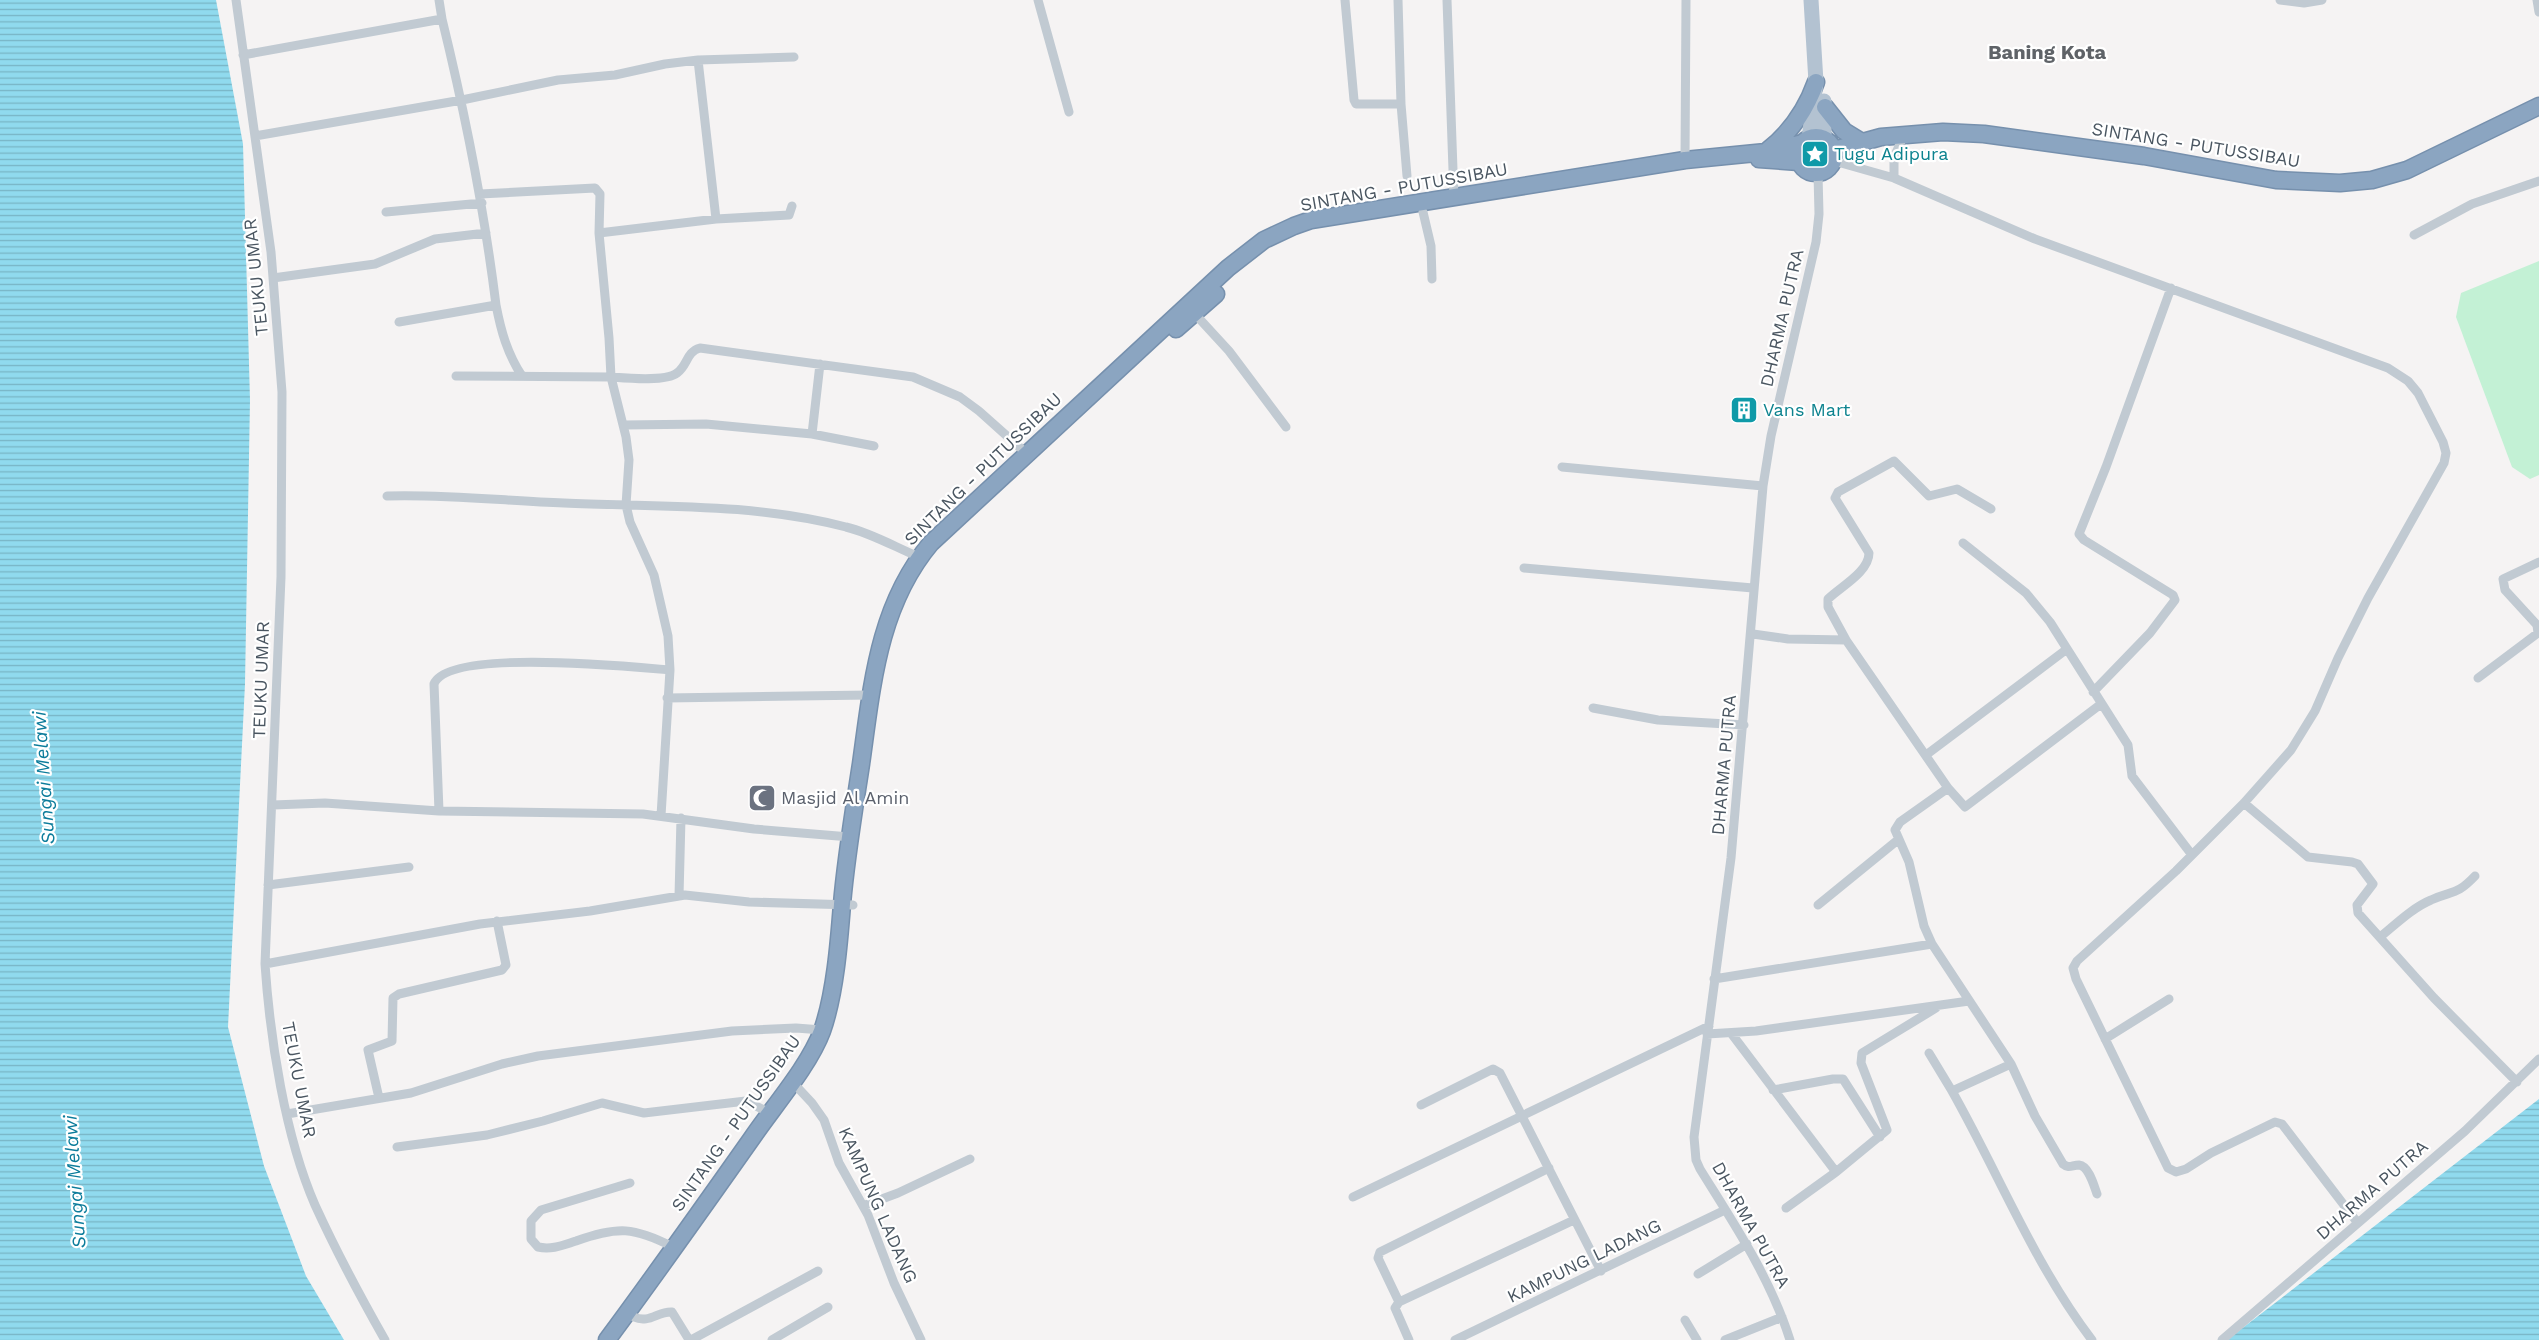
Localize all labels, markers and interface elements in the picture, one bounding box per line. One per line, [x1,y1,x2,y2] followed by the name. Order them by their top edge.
[1988,40,2107,64] district label: Baning Kota
[2090,118,2302,171] street label: SINTANG - PUTUSSIBAU
[1800,139,1830,169] place icon: Tugu Adipura
[1834,143,1948,164] place label: Tugu Adipura
[1298,158,1509,215] street label: SINTANG - PUTUSSIBAU
[239,217,272,337] street label: TEUKU UMAR
[1755,247,1808,389] street label: DHARMA PUTRA
[900,388,1066,549] street label: SINTANG - PUTUSSIBAU
[1729,395,1759,425] building icon: Vans Mart
[1763,399,1851,420] place label: Vans Mart
[248,621,273,739] street label: TEUKU UMAR
[1707,694,1740,836] street label: DHARMA PUTRA
[27,709,60,845] water label: Sungai Melawi
[747,783,777,813] mosque icon: Masjid Al Amin
[781,787,909,808] place label: Masjid Al Amin
[278,1020,321,1140] street label: TEUKU UMAR
[667,1030,805,1215] street label: SINTANG - PUTUSSIBAU
[58,1113,91,1249] water label: Sungai Melawi
[835,1124,922,1286] street label: KAMPUNG LADANG
[2312,1135,2432,1244] street label: DHARMA PUTRA
[1708,1158,1795,1292] street label: DHARMA PUTRA
[1503,1214,1664,1307] street label: KAMPUNG LADANG

